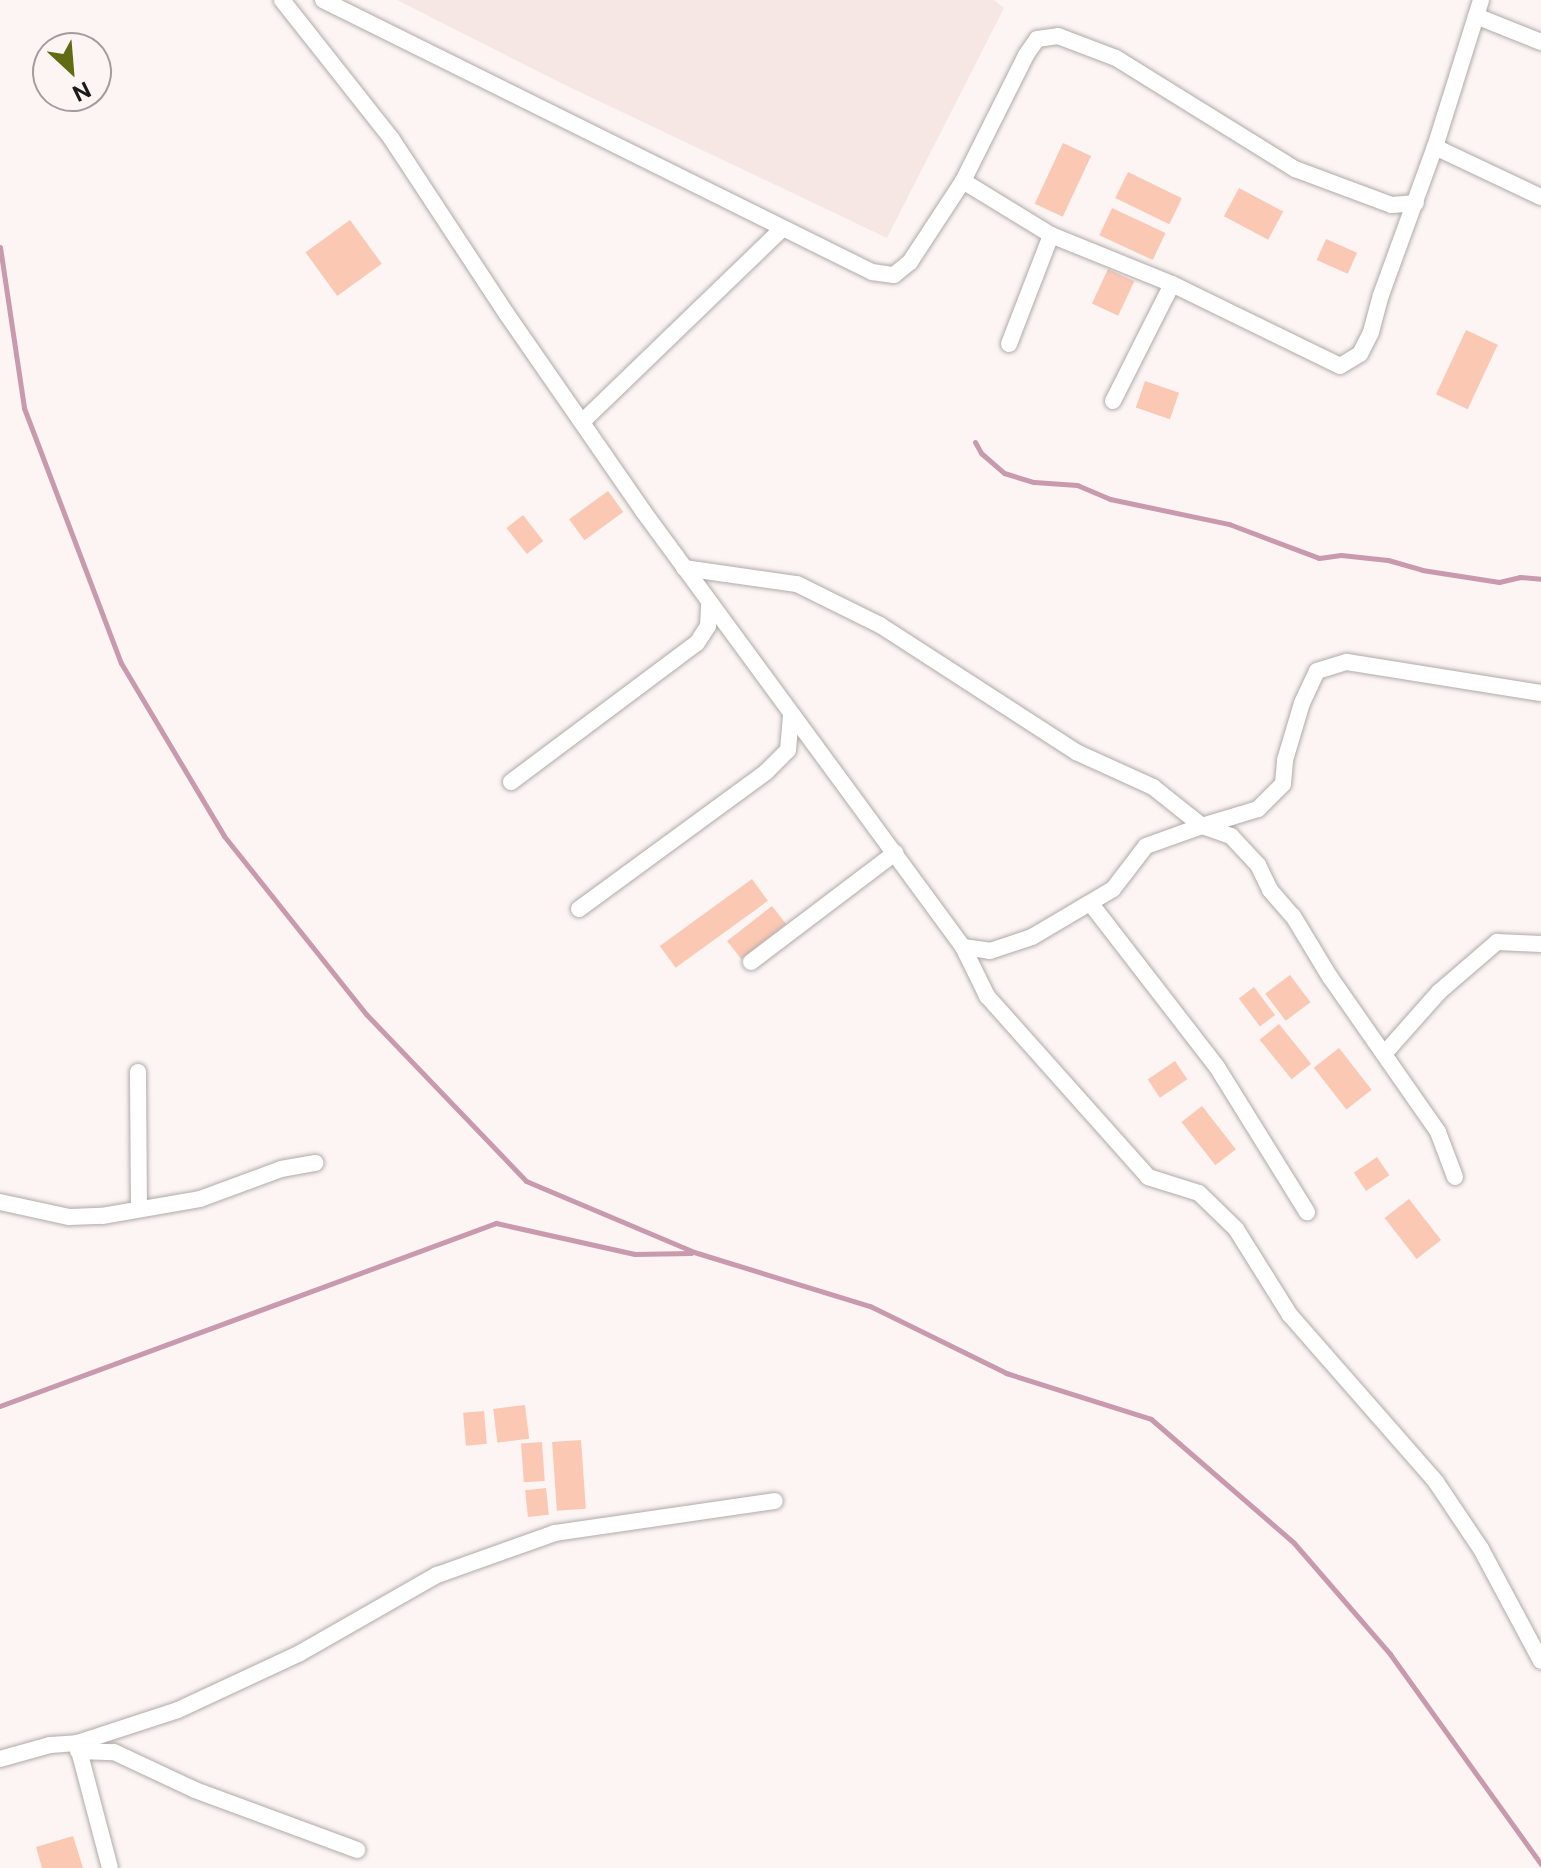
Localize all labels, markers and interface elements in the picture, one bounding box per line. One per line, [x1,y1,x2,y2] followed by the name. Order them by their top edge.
[32,32,112,112] north arrow
[68,76,95,107] text: N

